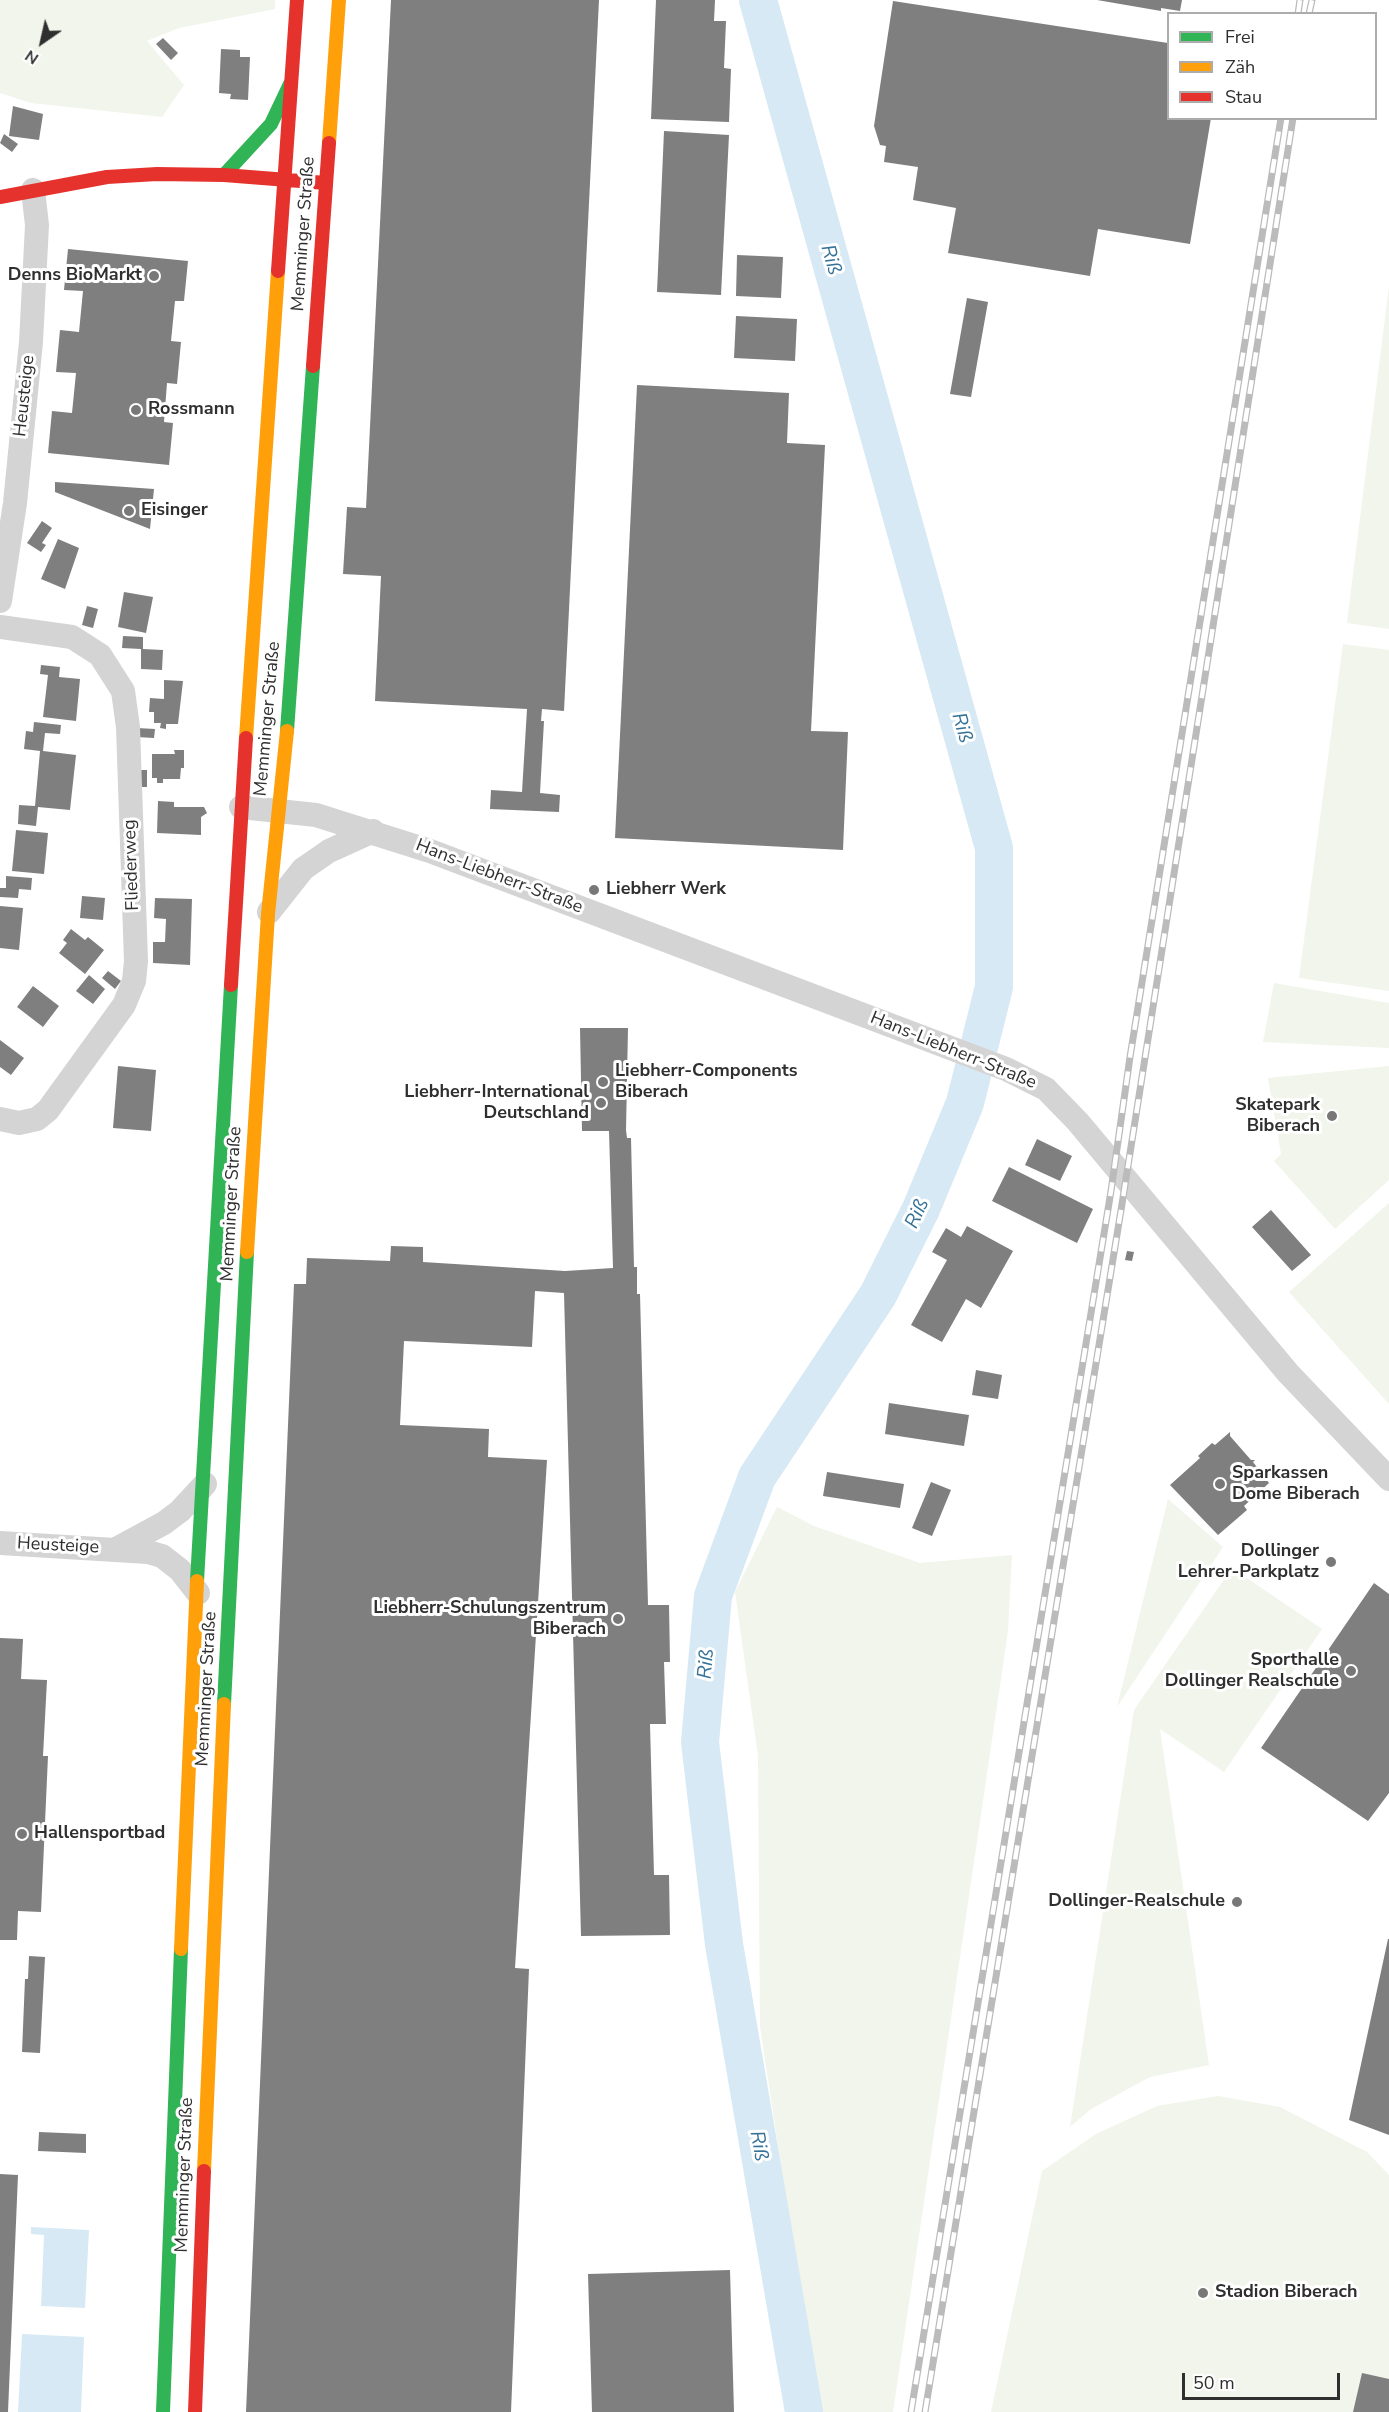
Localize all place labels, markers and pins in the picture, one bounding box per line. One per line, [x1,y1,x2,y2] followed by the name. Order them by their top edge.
[8,265,142,287] place label: Denns BioMarkt
[147,269,161,283] marker: Denns BioMarkt
[148,399,235,421] place label: Rossmann
[129,403,143,417] marker: Rossmann
[141,500,208,522] place label: Eisinger
[122,504,136,518] marker: Eisinger
[606,879,726,901] place label: Liebherr Werk
[587,883,601,897] marker: Liebherr Werk
[615,1061,798,1104] place label: Liebherr-Components Biberach
[596,1075,610,1089] marker: Liebherr-Components Biberach
[404,1082,589,1124] place label: Liebherr-International Deutschland
[1235,1095,1320,1138] place label: Skatepark Biberach
[594,1096,608,1110] marker: Liebherr-International Deutschland
[1325,1109,1339,1123] marker: Skatepark Biberach
[1232,1463,1360,1506] place label: Sparkassen Dome Biberach
[1213,1477,1227,1491] marker: Sparkassen Dome Biberach
[1178,1541,1319,1584] place label: Dollinger Lehrer-Parkplatz
[1324,1555,1338,1569] marker: Dollinger Lehrer-Parkplatz
[373,1598,606,1640] place label: Liebherr-Schulungszentrum Biberach
[611,1612,625,1626] marker: Liebherr-Schulungszentrum Biberach
[1165,1650,1339,1692] place label: Sporthalle Dollinger Realschule
[1344,1664,1358,1678] marker: Sporthalle Dollinger Realschule
[34,1823,165,1845] place label: Hallensportbad
[15,1827,29,1841] marker: Hallensportbad
[1048,1891,1225,1913] place label: Dollinger-Realschule
[1230,1895,1244,1909] marker: Dollinger-Realschule
[1215,2282,1358,2304] place label: Stadion Biberach
[1196,2286,1210,2300] marker: Stadion Biberach

